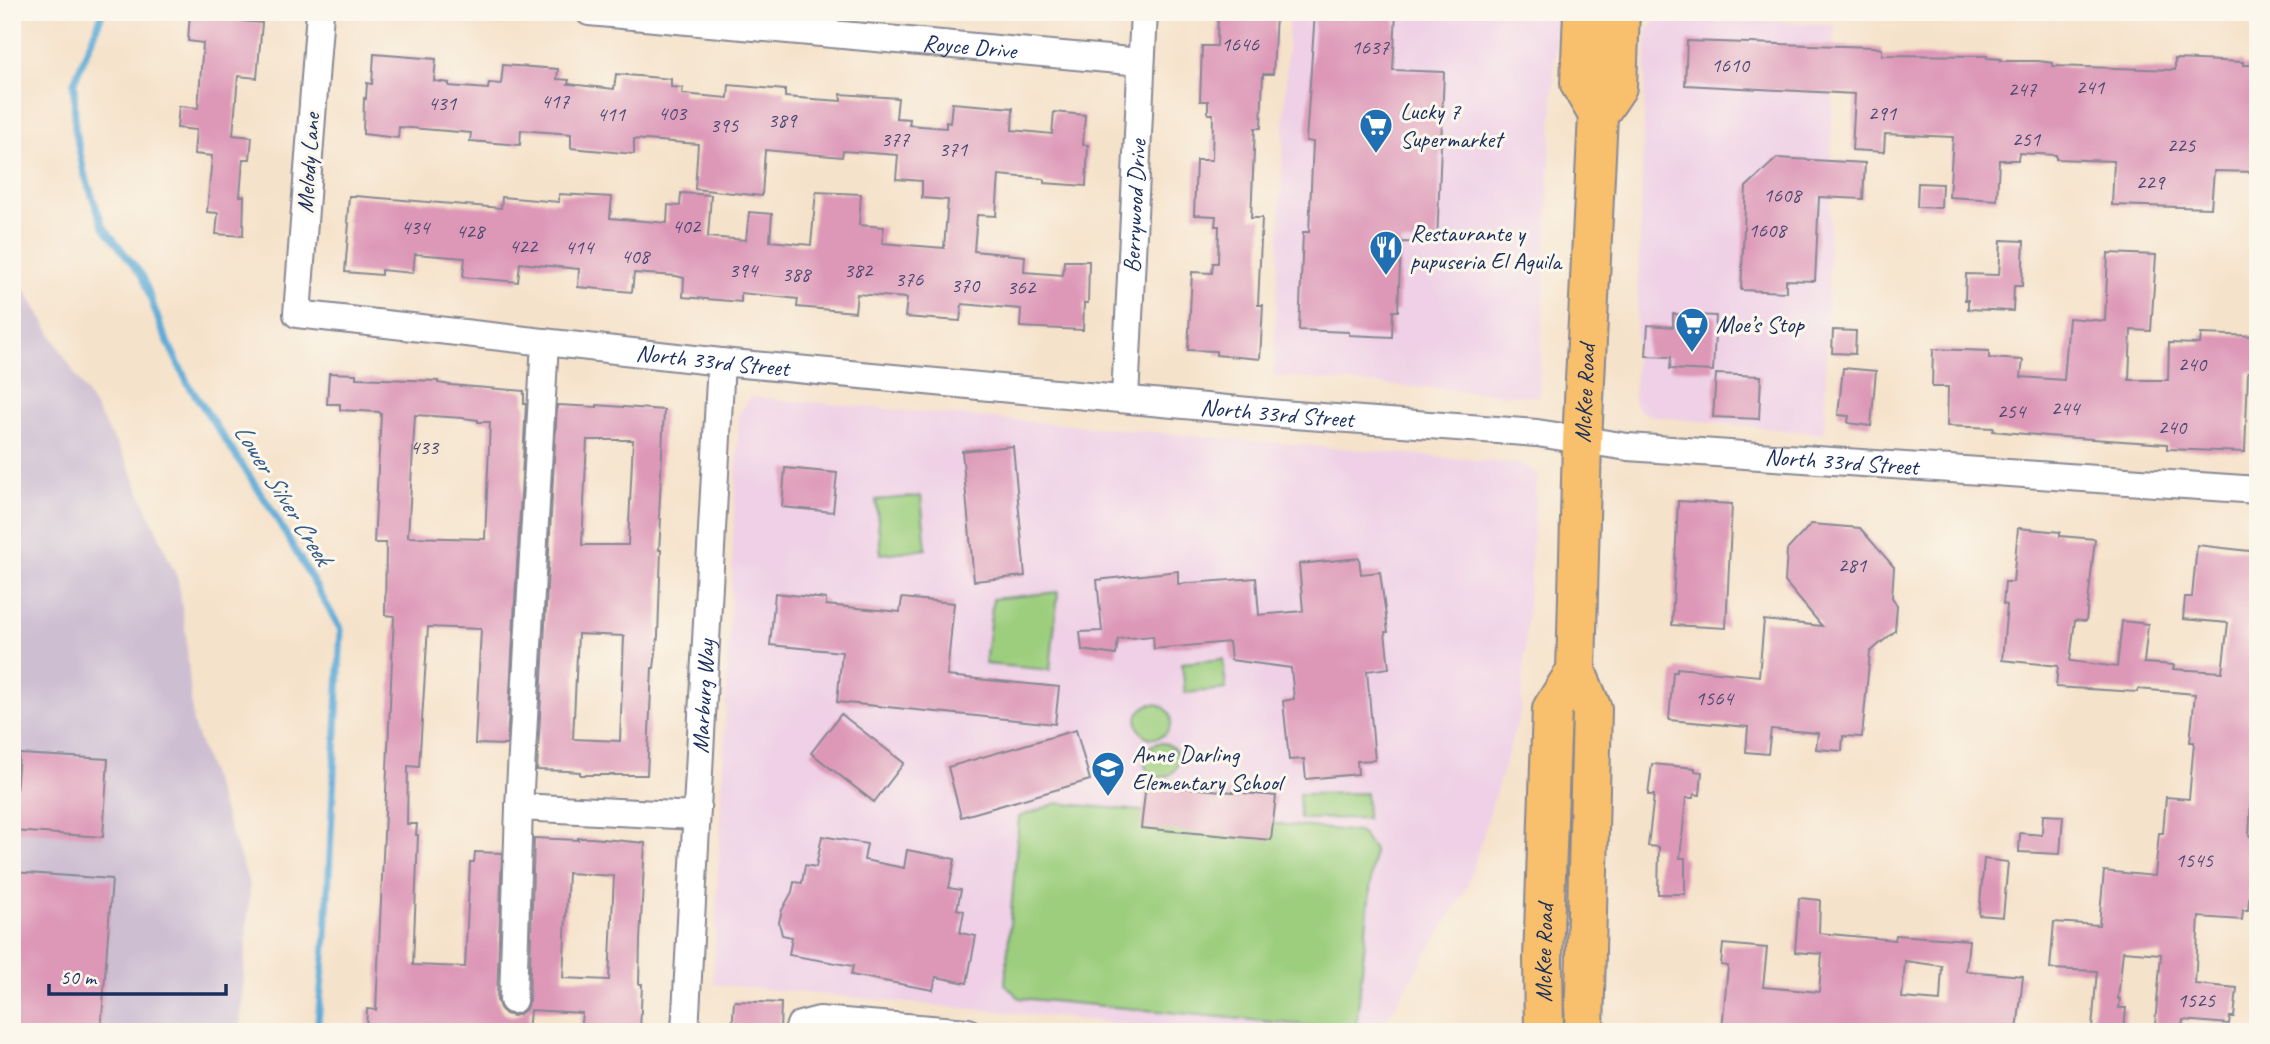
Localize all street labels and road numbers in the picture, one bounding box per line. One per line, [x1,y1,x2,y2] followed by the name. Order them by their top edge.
[921,27,1020,66] street label: Royce Drive
[290,110,327,214] street label: Melody Lane
[1116,137,1153,274] street label: Berrywood Drive
[634,337,792,383] street label: North 33rd Street
[1567,340,1602,443] street label: McKee Road
[1199,392,1357,434] street label: North 33rd Street
[1764,441,1921,482] street label: North 33rd Street
[685,637,721,754] street label: Marburg Way
[1528,900,1560,1002] street label: McKee Road

